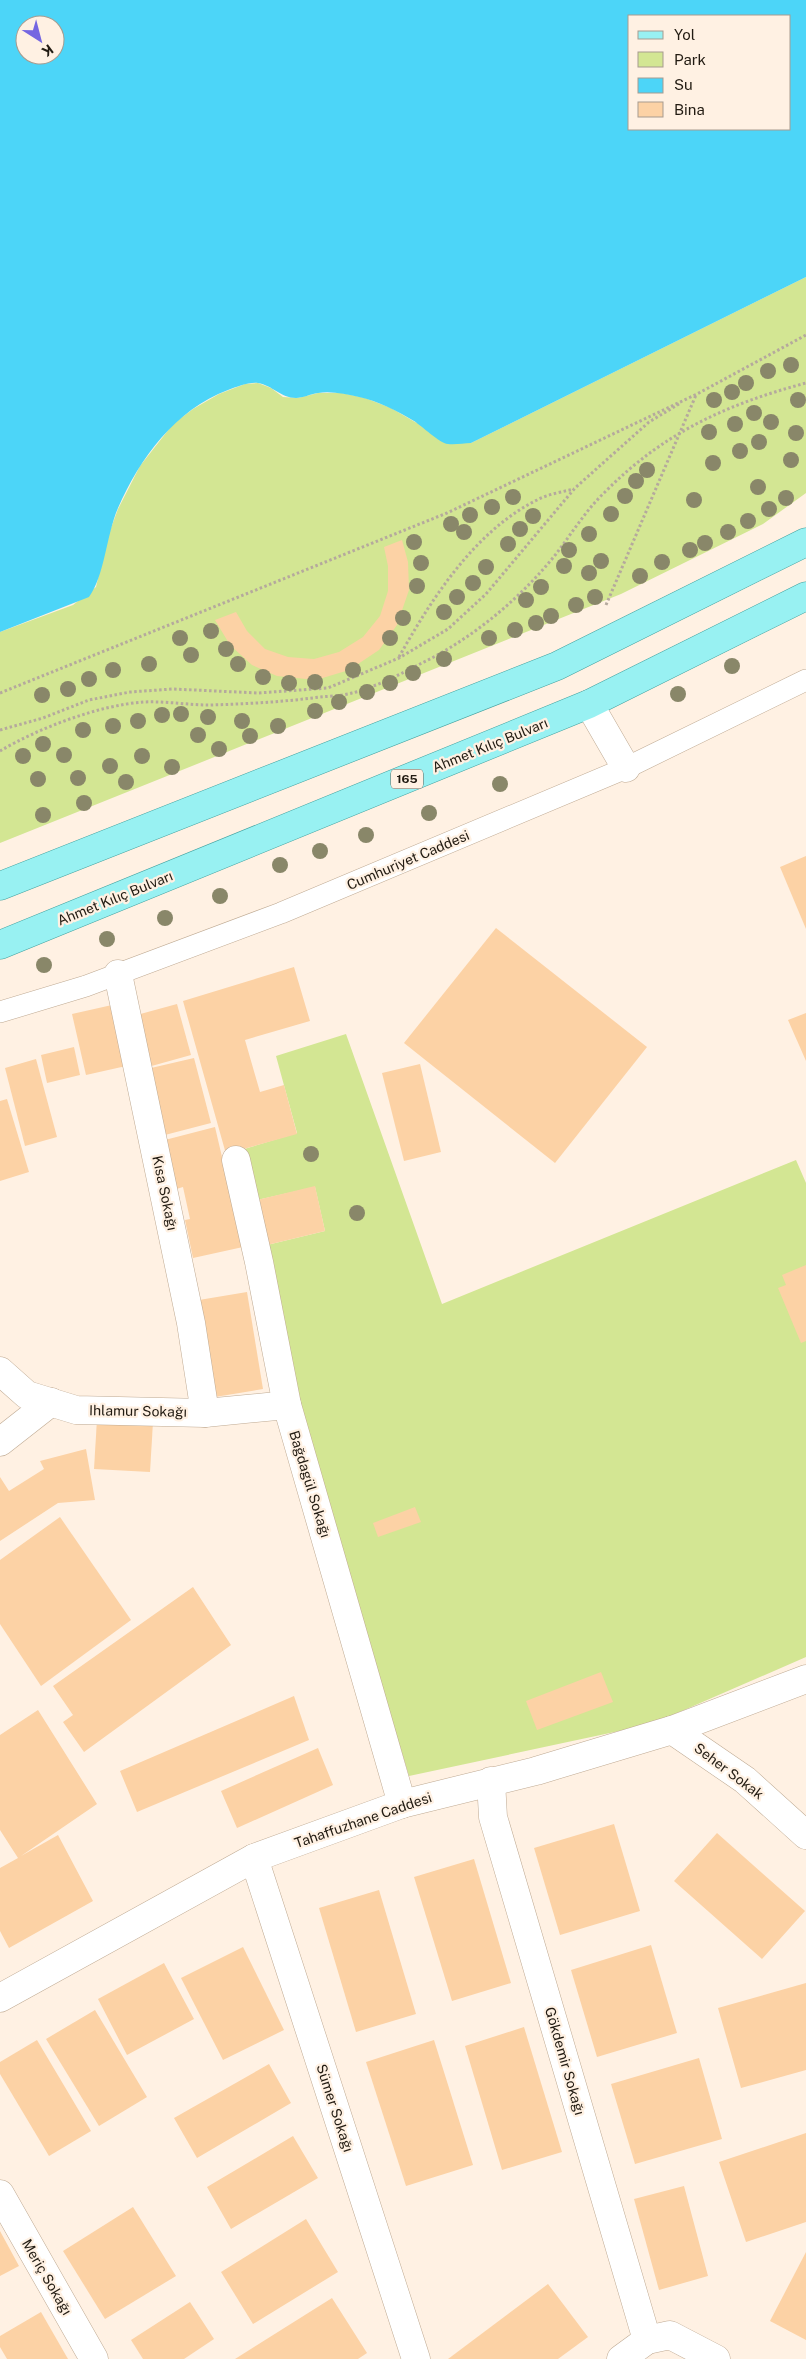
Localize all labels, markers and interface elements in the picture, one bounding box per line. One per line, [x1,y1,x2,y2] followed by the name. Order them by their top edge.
[15,15,65,65] north arrow
[628,15,791,130] legend
[674,26,695,43] text: Yol
[39,41,56,60] text: K
[674,51,706,68] text: Park
[674,76,693,93] text: Su
[674,101,705,118] text: Bina
[430,715,550,775] street label: Ahmet Kılıç Bulvarı
[391,770,423,789] road number: 165
[344,827,472,893] street label: Cumhuriyet Caddesi
[55,868,175,928] street label: Ahmet Kılıç Bulvarı
[149,1154,181,1232] street label: Kısa Sokağı
[89,1402,187,1420] street label: Ihlamur Sokağı
[286,1429,334,1539] street label: Bağdagül Sokağı
[691,1740,767,1802] street label: Seher Sokak
[292,1789,434,1851] street label: Tahaffuzhane Caddesi
[542,2005,588,2117] street label: Gökdemir Sokağı
[313,2062,357,2154] street label: Sümer Sokağı
[19,2236,75,2318] street label: Meriç Sokağı

